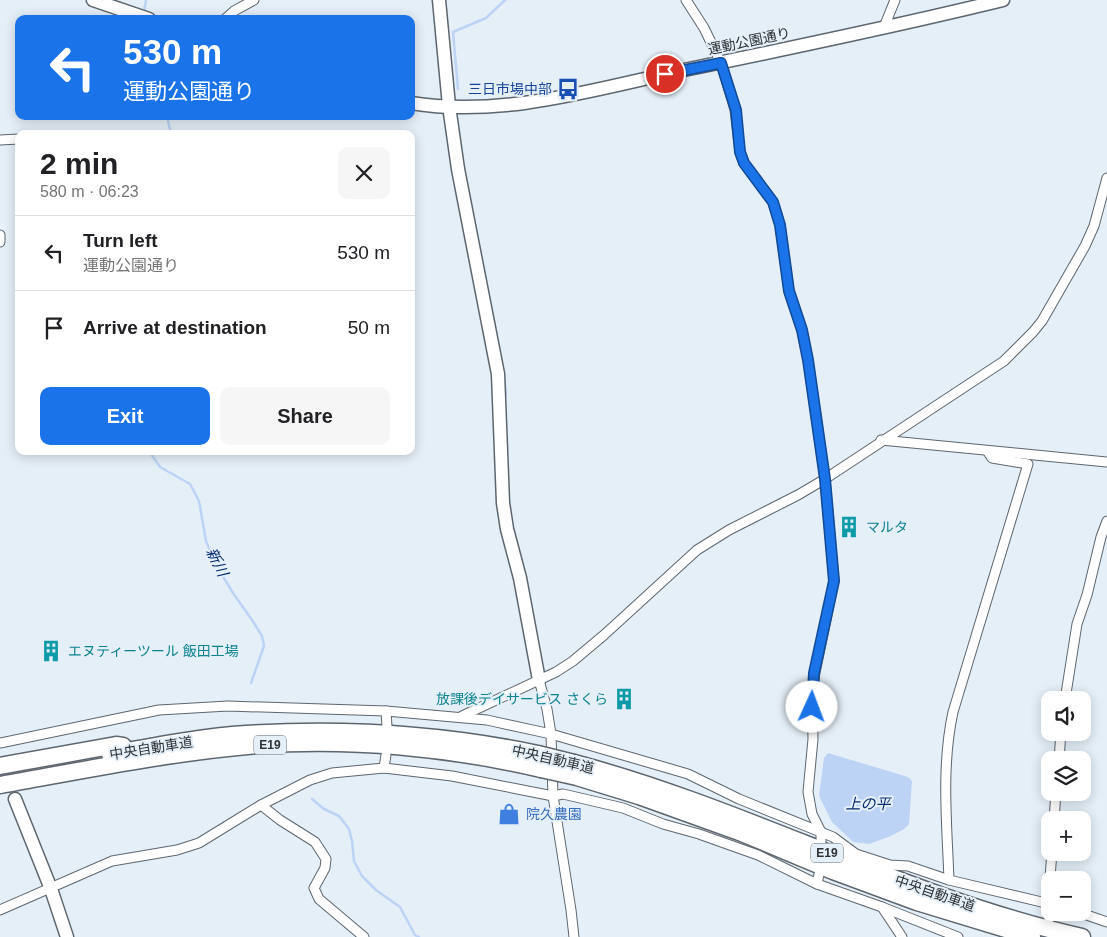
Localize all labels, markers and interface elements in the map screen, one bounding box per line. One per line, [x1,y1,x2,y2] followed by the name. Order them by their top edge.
[706,24,792,58] street label: 運動公園通り
[123,32,222,71] text: 530 m
[40,35,105,100] icon: left
[644,53,686,95] pin
[651,60,679,88] icon: arrive
[555,76,581,102] bus stop icon: 三日市場中部
[123,79,255,104] text: 運動公園通り
[468,81,552,97] place label: 三日市場中部
[40,147,118,180] text: 2 min
[338,147,390,199] button: close
[40,183,139,200] text: 580 m · 06:23
[83,230,158,251] text: Turn left
[40,239,68,267] icon: left
[337,242,390,263] text: 530 m
[83,257,179,274] text: 運動公園通り
[40,314,68,342] icon: arrive
[83,317,267,338] text: Arrive at destination
[348,317,390,338] text: 50 m
[40,387,210,445] button: Exit
[220,387,390,445] button: Share
[836,514,862,540] building icon: マルタ
[866,519,908,535] place label: マルタ
[203,545,233,581] water label: 新川
[38,638,64,664] building icon: エヌティーツール 飯田工場
[68,643,239,659] place label: エヌティーツール 飯田工場
[785,680,837,732] position arrow
[611,686,637,712] building icon: 放課後デイサービス さくら
[436,691,608,707] place label: 放課後デイサービス さくら
[1041,691,1091,921] map controls
[1041,691,1091,741] button: sound
[108,734,194,762] street label: 中央自動車道
[254,736,286,754] road number: E19
[510,742,596,776] street label: 中央自動車道
[1041,751,1091,801] button: layers
[845,795,892,812] water label: 上の平
[496,801,522,827] shop icon: 院久農園
[526,806,582,822] place label: 院久農園
[1041,811,1091,861] button: +
[811,844,843,862] road number: E19
[1041,871,1091,921] button: −
[893,872,977,914] street label: 中央自動車道

